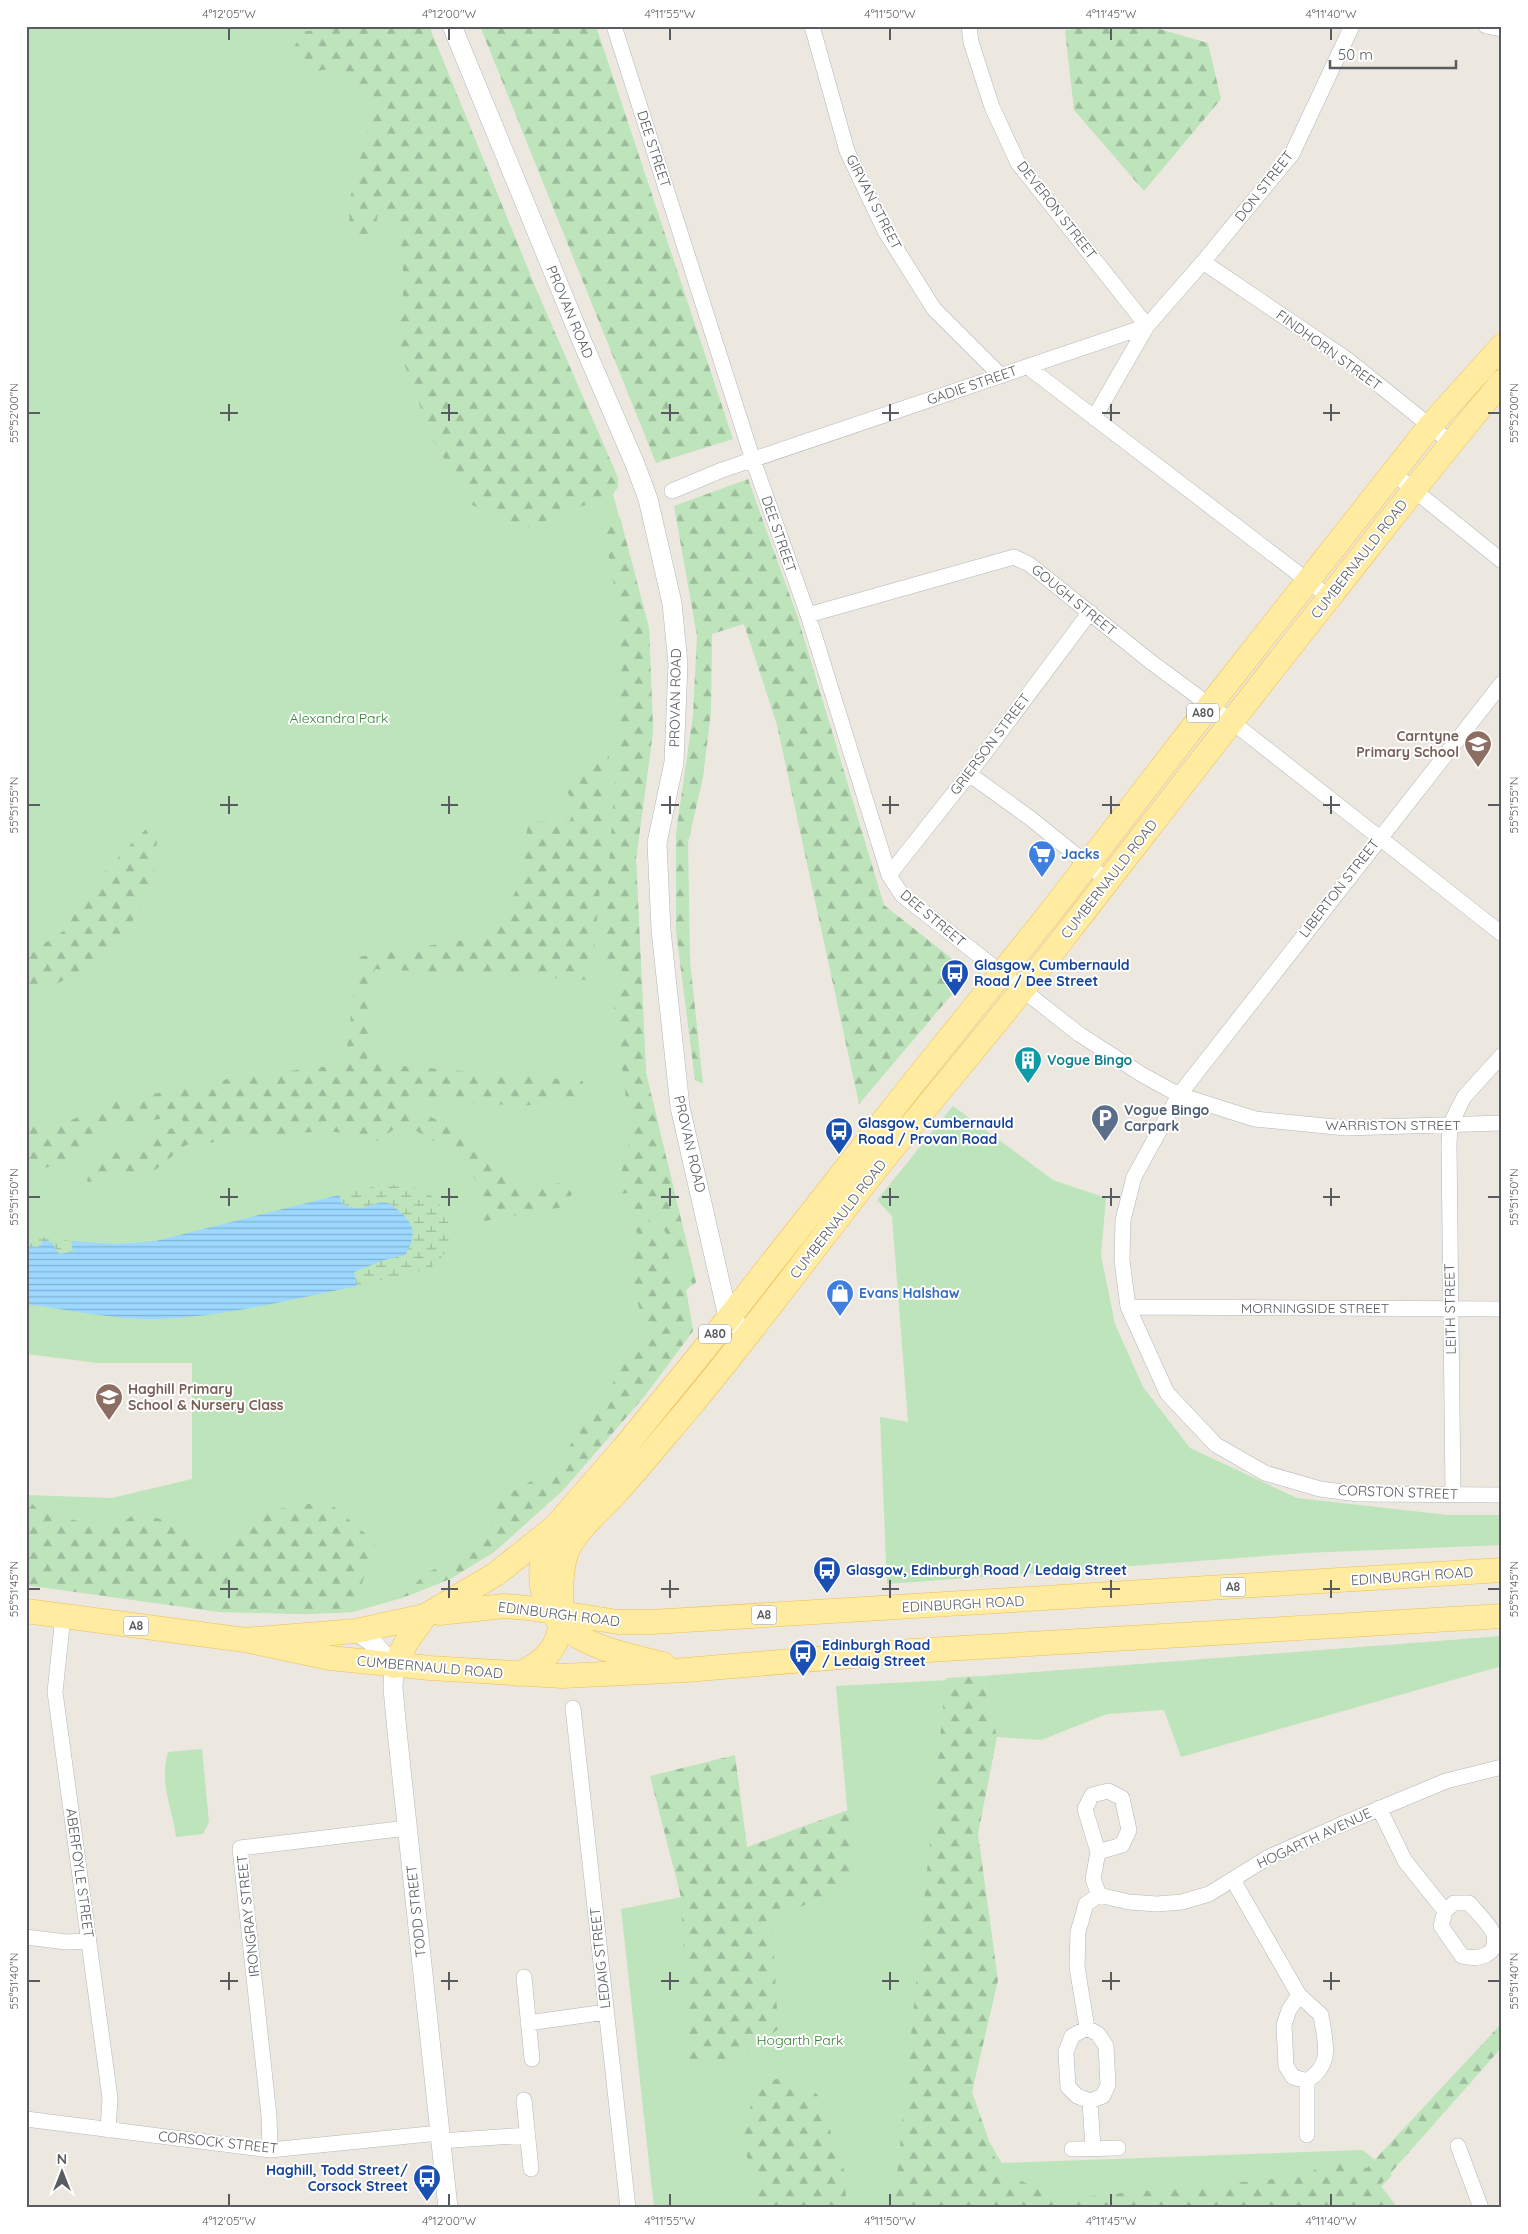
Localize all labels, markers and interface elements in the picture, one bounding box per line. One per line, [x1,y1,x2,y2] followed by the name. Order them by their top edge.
[202,6,256,21] text: 4°12'05"W
[422,6,476,21] text: 4°12'00"W
[645,6,696,21] text: 4°11'55"W
[864,6,916,21] text: 4°11'50"W
[1086,6,1137,21] text: 4°11'45"W
[1305,6,1357,21] text: 4°11'40"W
[1330,38,1457,70] scale bar
[1338,45,1373,64] text: 50 m
[633,108,675,190] street label: DEE STREET
[1231,147,1297,225] street label: DON STREET
[842,151,906,253] street label: GIRVAN STREET
[1013,157,1101,263] street label: DEVERON STREET
[542,263,598,361] street label: PROVAN ROAD
[1273,306,1385,394] street label: FINDHORN STREET
[925,361,1019,409] street label: GADIE STREET
[6,383,21,443] text: 55°52'00"N
[1506,383,1521,443] text: 55°52'00"N
[757,493,801,575] street label: DEE STREET
[1307,496,1411,622] street label: CUMBERNAULD ROAD
[1028,560,1120,640] street label: GOUGH STREET
[665,648,685,748] street label: PROVAN ROAD
[946,690,1034,798] street label: GRIERSON STREET
[1187,704,1219,722] road number: A80
[290,709,388,727] park label: Alexandra Park
[1356,727,1459,761] place label: Carntyne Primary School
[1463,729,1493,768] school or university icon: Carntyne Primary School
[6,777,21,833] text: 55°51'55"N
[1506,777,1521,833] text: 55°51'55"N
[1057,816,1161,942] street label: CUMBERNAULD ROAD
[1295,835,1383,941] street label: LIBERTON STREET
[1027,839,1057,878] supermarket icon: Jacks
[1061,845,1100,863] place label: Jacks
[897,885,969,951] street label: DEE STREET
[974,956,1130,990] place label: Glasgow, Cumbernauld Road / Dee Street
[940,958,970,997] bus stop icon: Glasgow, Cumbernauld Road / Dee Street
[1013,1045,1043,1084] building icon: Vogue Bingo
[1047,1051,1133,1069] place label: Vogue Bingo
[670,1094,710,1194] street label: PROVAN ROAD
[1124,1101,1210,1135] place label: Vogue Bingo Carpark
[1090,1103,1120,1142] parking icon: Vogue Bingo Carpark
[858,1114,1014,1148] place label: Glasgow, Cumbernauld Road / Provan Road
[824,1116,854,1155] bus stop icon: Glasgow, Cumbernauld Road / Provan Road
[1325,1116,1461,1134] street label: WARRISTON STREET
[786,1156,890,1282] street label: CUMBERNAULD ROAD
[6,1168,21,1226] text: 55°51'50"N
[1506,1168,1521,1226] text: 55°51'50"N
[1440,1263,1460,1355] street label: LEITH STREET
[825,1278,855,1317] shop icon: Evans Halshaw
[859,1284,960,1302] place label: Evans Halshaw
[1241,1299,1389,1317] street label: MORNINGSIDE STREET
[699,1325,731,1344] road number: A80
[128,1380,284,1414] place label: Haghill Primary School & Nursery Class
[94,1382,124,1421] school or university icon: Haghill Primary School & Nursery Class
[1338,1481,1458,1503] street label: CORSTON STREET
[812,1555,842,1594] bus stop icon: Glasgow, Edinburgh Road / Ledaig Street
[6,1561,21,1617] text: 55°51'45"N
[846,1561,1127,1579] place label: Glasgow, Edinburgh Road / Ledaig Street
[1506,1561,1521,1617] text: 55°51'45"N
[1350,1563,1474,1589] street label: EDINBURGH ROAD
[1220,1578,1246,1596] road number: A8
[901,1592,1025,1616] street label: EDINBURGH ROAD
[497,1598,621,1630] street label: EDINBURGH ROAD
[752,1606,776,1624] road number: A8
[124,1616,148,1635] road number: A8
[822,1636,930,1670] place label: Edinburgh Road / Ledaig Street
[788,1638,818,1677] bus stop icon: Edinburgh Road / Ledaig Street
[356,1652,504,1682] street label: CUMBERNAULD ROAD
[1254,1804,1374,1872] street label: HOGARTH AVENUE
[62,1807,98,1939] street label: ABERFOYLE STREET
[233,1854,263,1978] street label: IRONGRAY STREET
[402,1864,430,1958] street label: TODD STREET
[586,1907,614,2009] street label: LEDAIG STREET
[6,1952,21,2010] text: 55°51'40"N
[1506,1952,1521,2010] text: 55°51'40"N
[756,2031,844,2049] park label: Hogarth Park
[157,2127,279,2157] street label: CORSOCK STREET
[38,2146,88,2196] north arrow
[57,2150,67,2168] text: N
[266,2161,408,2195] place label: Haghill, Todd Street/ Corsock Street
[412,2163,442,2202] bus stop icon: Haghill, Todd Street/ Corsock Street
[202,2213,256,2228] text: 4°12'05"W
[422,2213,476,2228] text: 4°12'00"W
[645,2213,696,2228] text: 4°11'55"W
[864,2213,916,2228] text: 4°11'50"W
[1086,2213,1137,2228] text: 4°11'45"W
[1305,2213,1357,2228] text: 4°11'40"W

